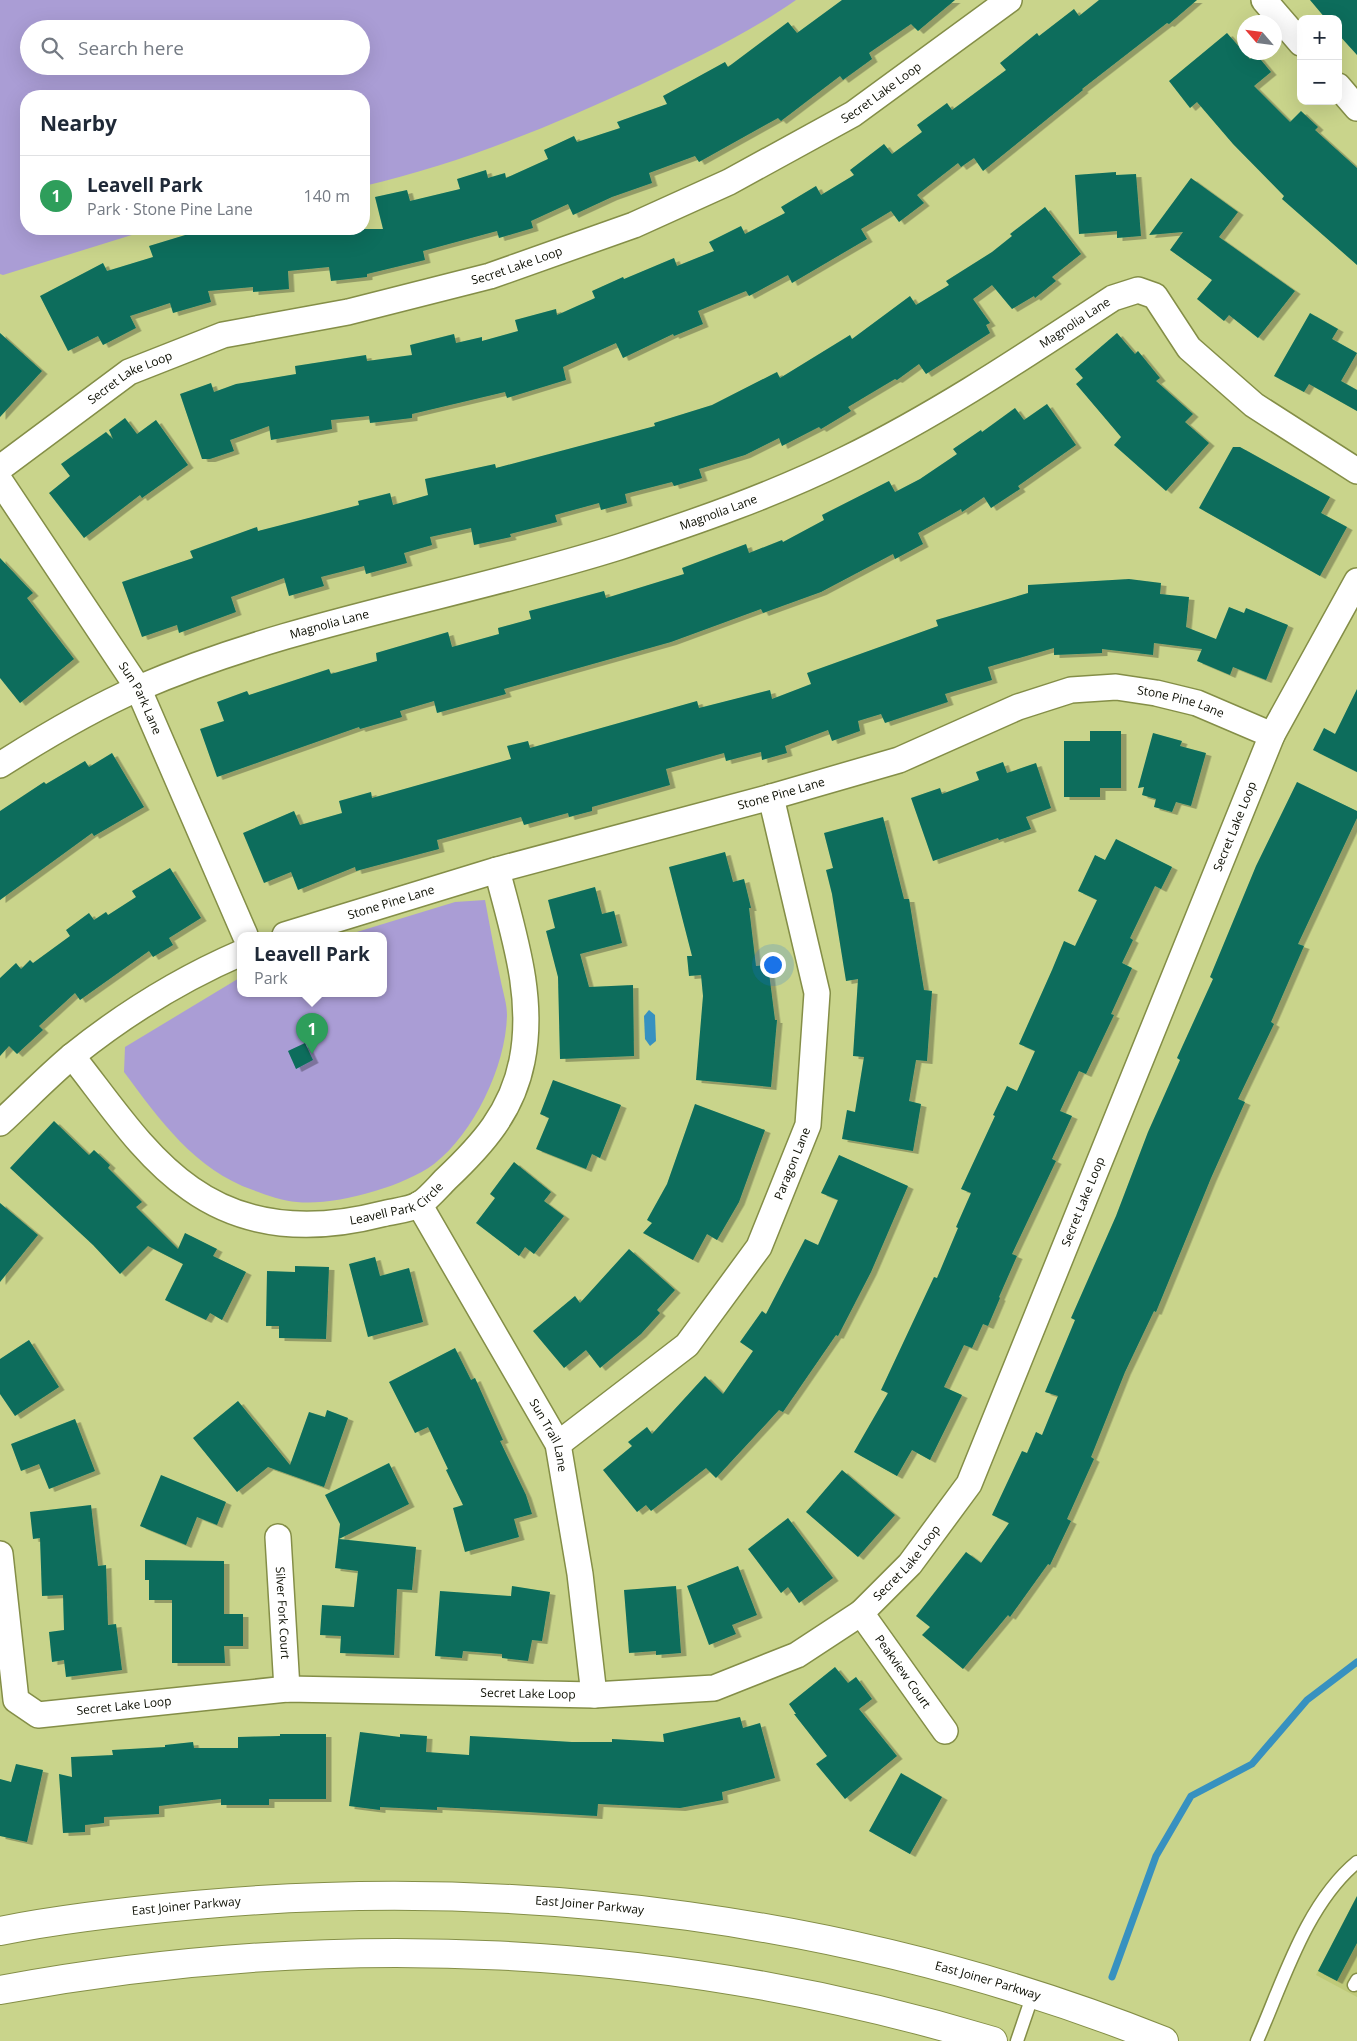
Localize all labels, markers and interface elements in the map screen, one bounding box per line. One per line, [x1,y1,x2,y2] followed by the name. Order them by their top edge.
[1237,15,1282,60] north arrow
[1297,15,1342,105] map controls
[1297,15,1342,60] button: +
[20,20,370,75] search box
[38,34,66,62] icon: search
[78,35,184,61] text: Search here
[838,58,925,127] street label: Secret Lake Loop
[1297,60,1342,105] button: −
[40,109,117,137] text: Nearby
[87,172,203,198] text: Leavell Park
[51,185,61,207] text: 1
[304,185,350,207] text: 140 m
[87,198,253,220] text: Park · Stone Pine Lane
[469,242,565,288] street label: Secret Lake Loop
[1036,293,1114,352] street label: Magnolia Lane
[84,347,175,408] street label: Secret Lake Loop
[677,490,760,534] street label: Magnolia Lane
[288,605,371,643] street label: Magnolia Lane
[115,658,166,737] street label: Sun Park Lane
[1136,681,1227,722] street label: Stone Pine Lane
[736,773,827,814] street label: Stone Pine Lane
[1209,779,1260,874] street label: Secret Lake Loop
[346,881,437,923] street label: Stone Pine Lane
[237,932,387,997] popup
[254,941,370,967] text: Leavell Park
[760,952,786,978] your location
[254,967,288,989] text: Park
[296,1013,328,1054] pin: 1
[770,1124,814,1202] street label: Paragon Lane
[1057,1154,1108,1249] street label: Secret Lake Loop
[348,1178,447,1229] street label: Leavell Park Circle
[526,1396,572,1473] street label: Sun Trail Lane
[869,1521,944,1604] street label: Secret Lake Loop
[272,1566,294,1660] street label: Silver Fork Court
[871,1631,935,1712] street label: Peakview Court
[480,1684,576,1703] street label: Secret Lake Loop
[76,1692,172,1719] street label: Secret Lake Loop
[131,1892,242,1919] street label: East Joiner Parkway
[535,1892,646,1918] street label: East Joiner Parkway
[933,1957,1044,2004] street label: East Joiner Parkway

